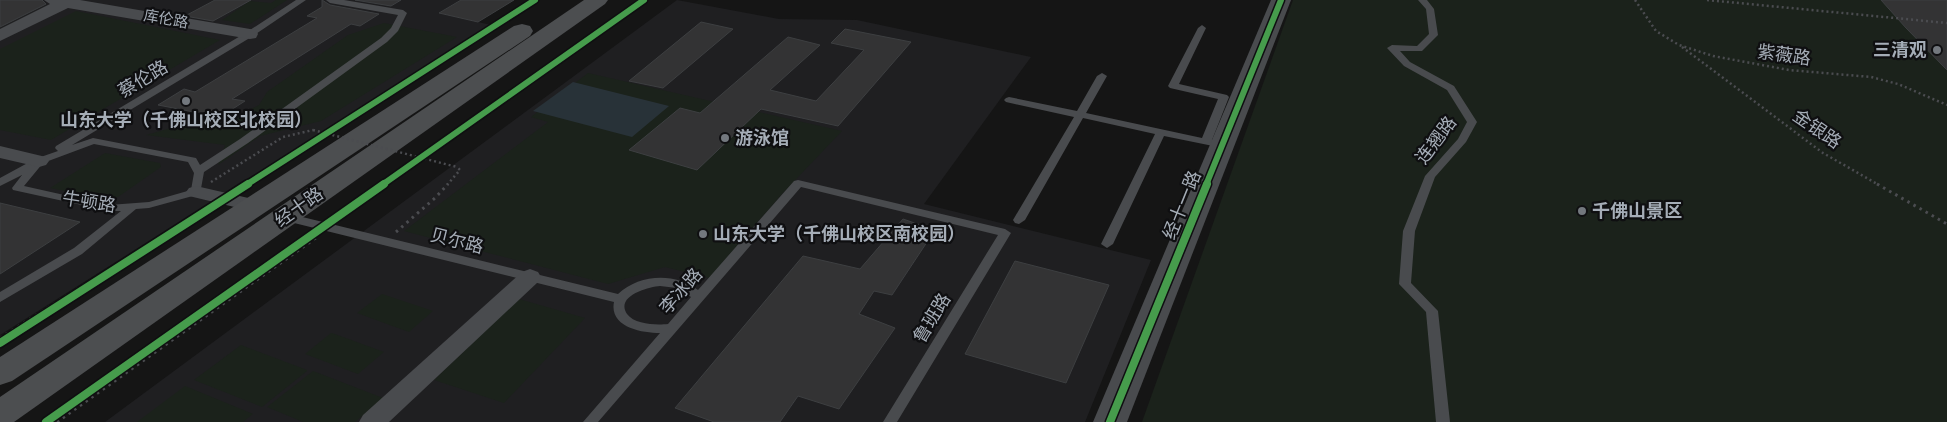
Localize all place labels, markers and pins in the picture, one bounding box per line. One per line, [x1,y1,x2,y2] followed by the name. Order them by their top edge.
[1873,37,1927,63] place label: 三清观
[1931,44,1943,56] marker: 三清观
[180,95,192,107] marker: 山东大学（千佛山校区北校园）
[60,107,312,133] place label: 山东大学（千佛山校区北校园）
[735,125,789,151] place label: 游泳馆
[719,132,731,144] marker: 游泳馆
[1592,198,1682,224] place label: 千佛山景区
[1576,205,1588,217] marker: 千佛山景区
[713,221,965,247] place label: 山东大学（千佛山校区南校园）
[697,228,709,240] marker: 山东大学（千佛山校区南校园）

